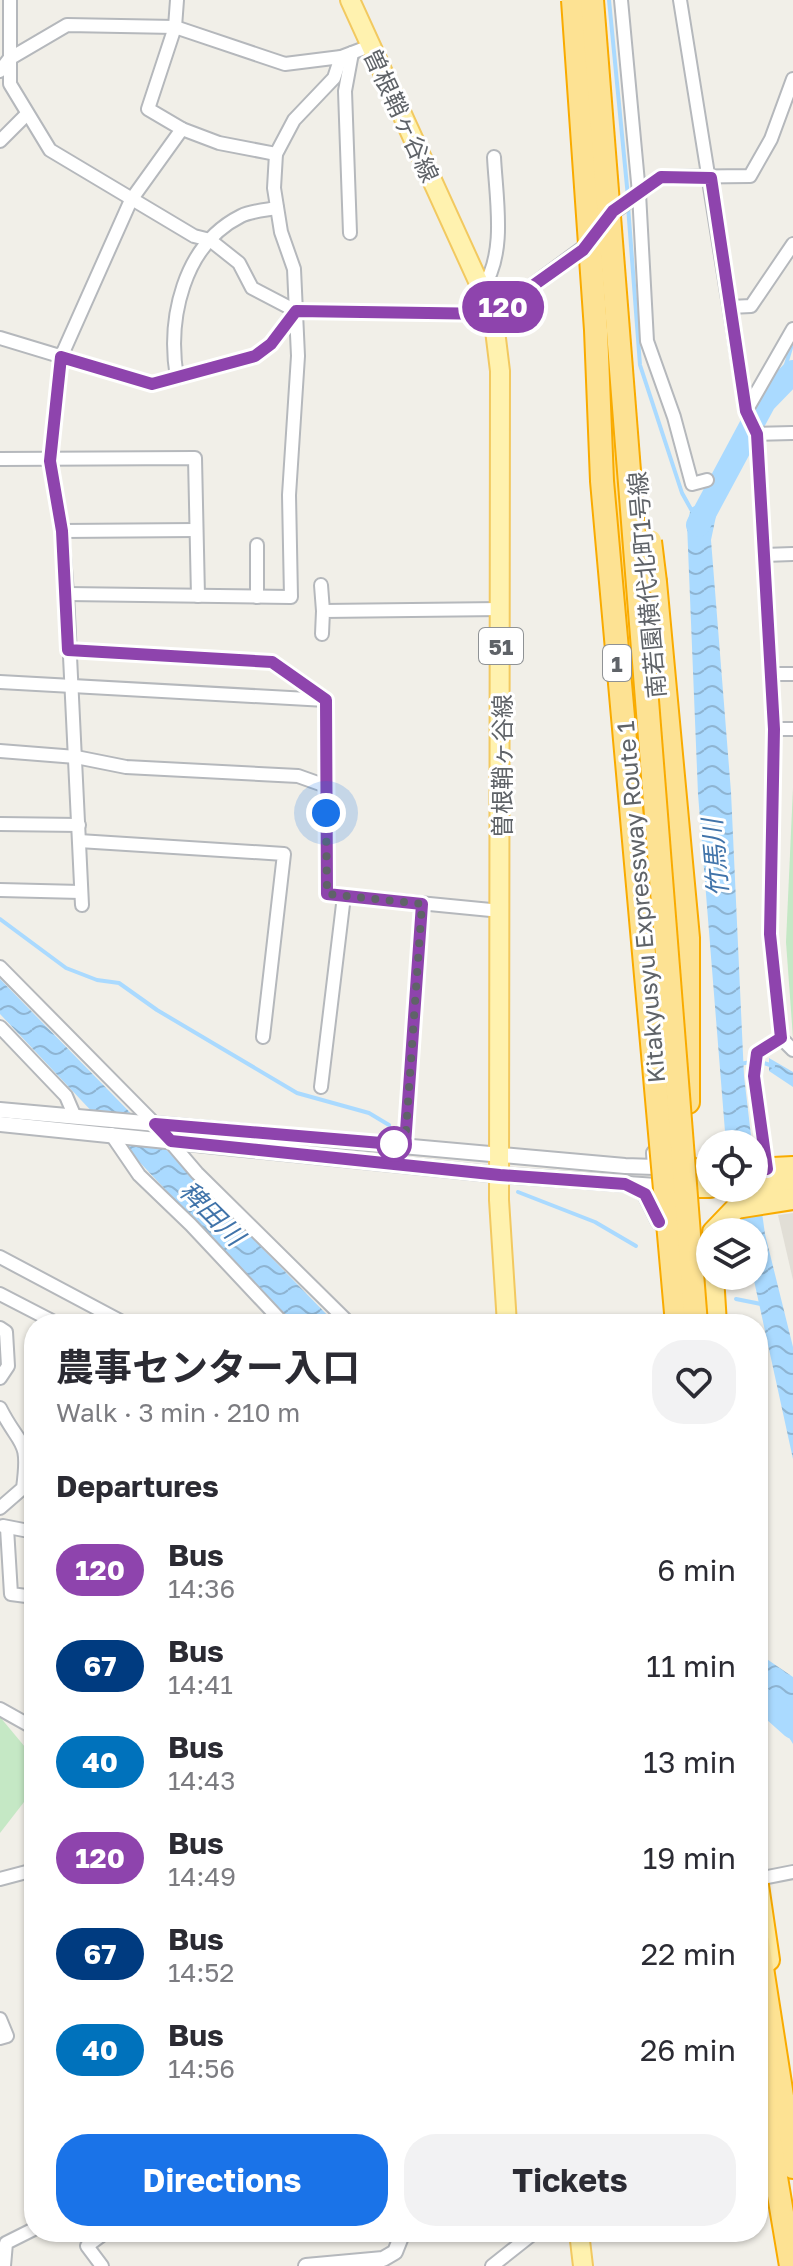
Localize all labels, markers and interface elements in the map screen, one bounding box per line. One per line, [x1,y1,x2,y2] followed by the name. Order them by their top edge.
[358,44,446,186] street label: 曽根鞘ヶ谷線
[457,281,549,333] line badge: 120
[478,290,528,323] text: 120
[622,470,670,700] street label: 南若園横代北町1号線
[479,628,523,664] road number: 51
[603,645,631,681] road number: 1
[487,694,516,838] street label: 曽根鞘ヶ谷線
[610,720,670,1084] street label: Kitakyusyu Expressway Route 1
[306,793,346,833] your location
[696,815,734,898] water label: 竹馬川
[377,1127,411,1161] unlabelled marker
[696,1130,768,1290] map controls
[696,1130,768,1202] button: locate
[173,1174,253,1254] water label: 稗田川
[696,1218,768,1290] button: layers
[652,1340,736,1424] button: heart
[56,1344,360,1389] text: 農事センター入口
[56,1397,300,1428] text: Walk · 3 min · 210 m
[56,1468,219,1504] text: Departures
[168,1537,224,1573] text: Bus
[657,1552,736,1588] text: 6 min
[75,1553,125,1586] text: 120
[168,1573,235,1604] text: 14:36
[168,1633,224,1669] text: Bus
[646,1648,736,1684] text: 11 min
[83,1649,117,1682] text: 67
[168,1669,233,1700] text: 14:41
[168,1729,224,1765] text: Bus
[643,1744,736,1780] text: 13 min
[82,1745,118,1778] text: 40
[168,1765,235,1796] text: 14:43
[168,1825,224,1861] text: Bus
[643,1840,736,1876] text: 19 min
[75,1841,125,1874] text: 120
[168,1861,236,1892] text: 14:49
[168,1921,224,1957] text: Bus
[641,1936,736,1972] text: 22 min
[83,1937,117,1970] text: 67
[168,1957,234,1988] text: 14:52
[168,2017,224,2053] text: Bus
[640,2032,736,2068] text: 26 min
[82,2033,118,2066] text: 40
[168,2053,235,2084] text: 14:56
[56,2134,388,2226] button: Directions
[404,2134,736,2226] button: Tickets

